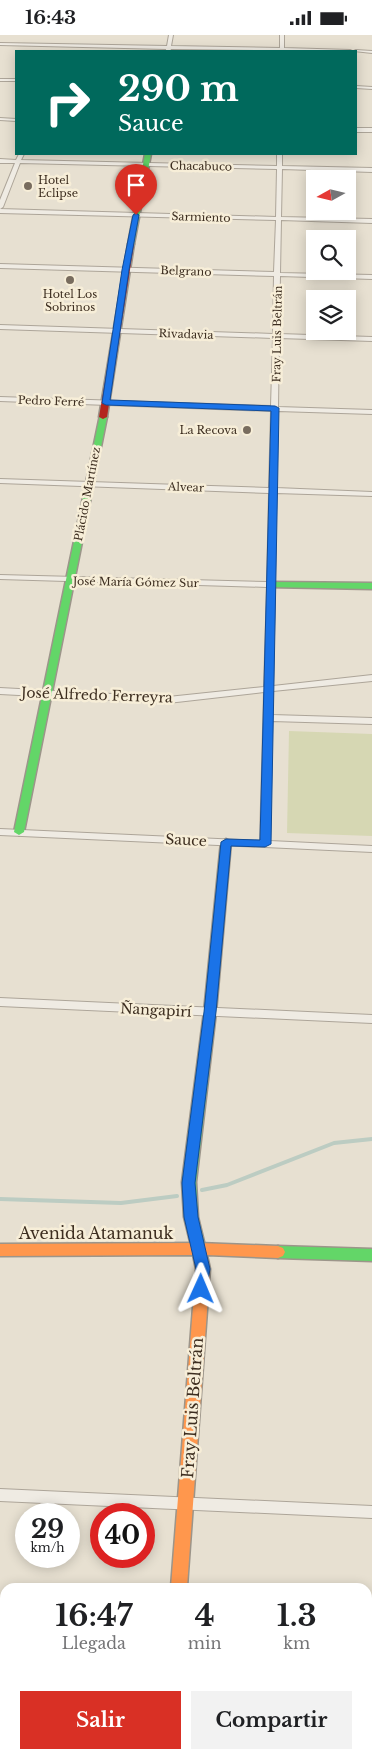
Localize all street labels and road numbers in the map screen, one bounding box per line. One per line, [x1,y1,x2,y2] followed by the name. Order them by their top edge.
[170,158,232,174] street label: Chacabuco
[171,209,231,225] street label: Sarmiento
[160,263,212,279] street label: Belgrano
[269,285,285,383] street label: Fray Luis Beltrán
[158,326,215,342] street label: Rivadavia
[18,393,84,409] street label: Pedro Ferré
[71,446,103,542] street label: Plácido Martínez
[167,479,205,495] street label: Alvear
[71,574,200,590] street label: José María Gómez Sur
[19,683,173,707] street label: José Alfredo Ferreyra
[165,830,207,850] street label: Sauce
[120,999,192,1021] street label: Ñangapirí
[18,1223,174,1243] street label: Avenida Atamanuk
[177,1337,207,1479] street label: Fray Luis Beltrán

